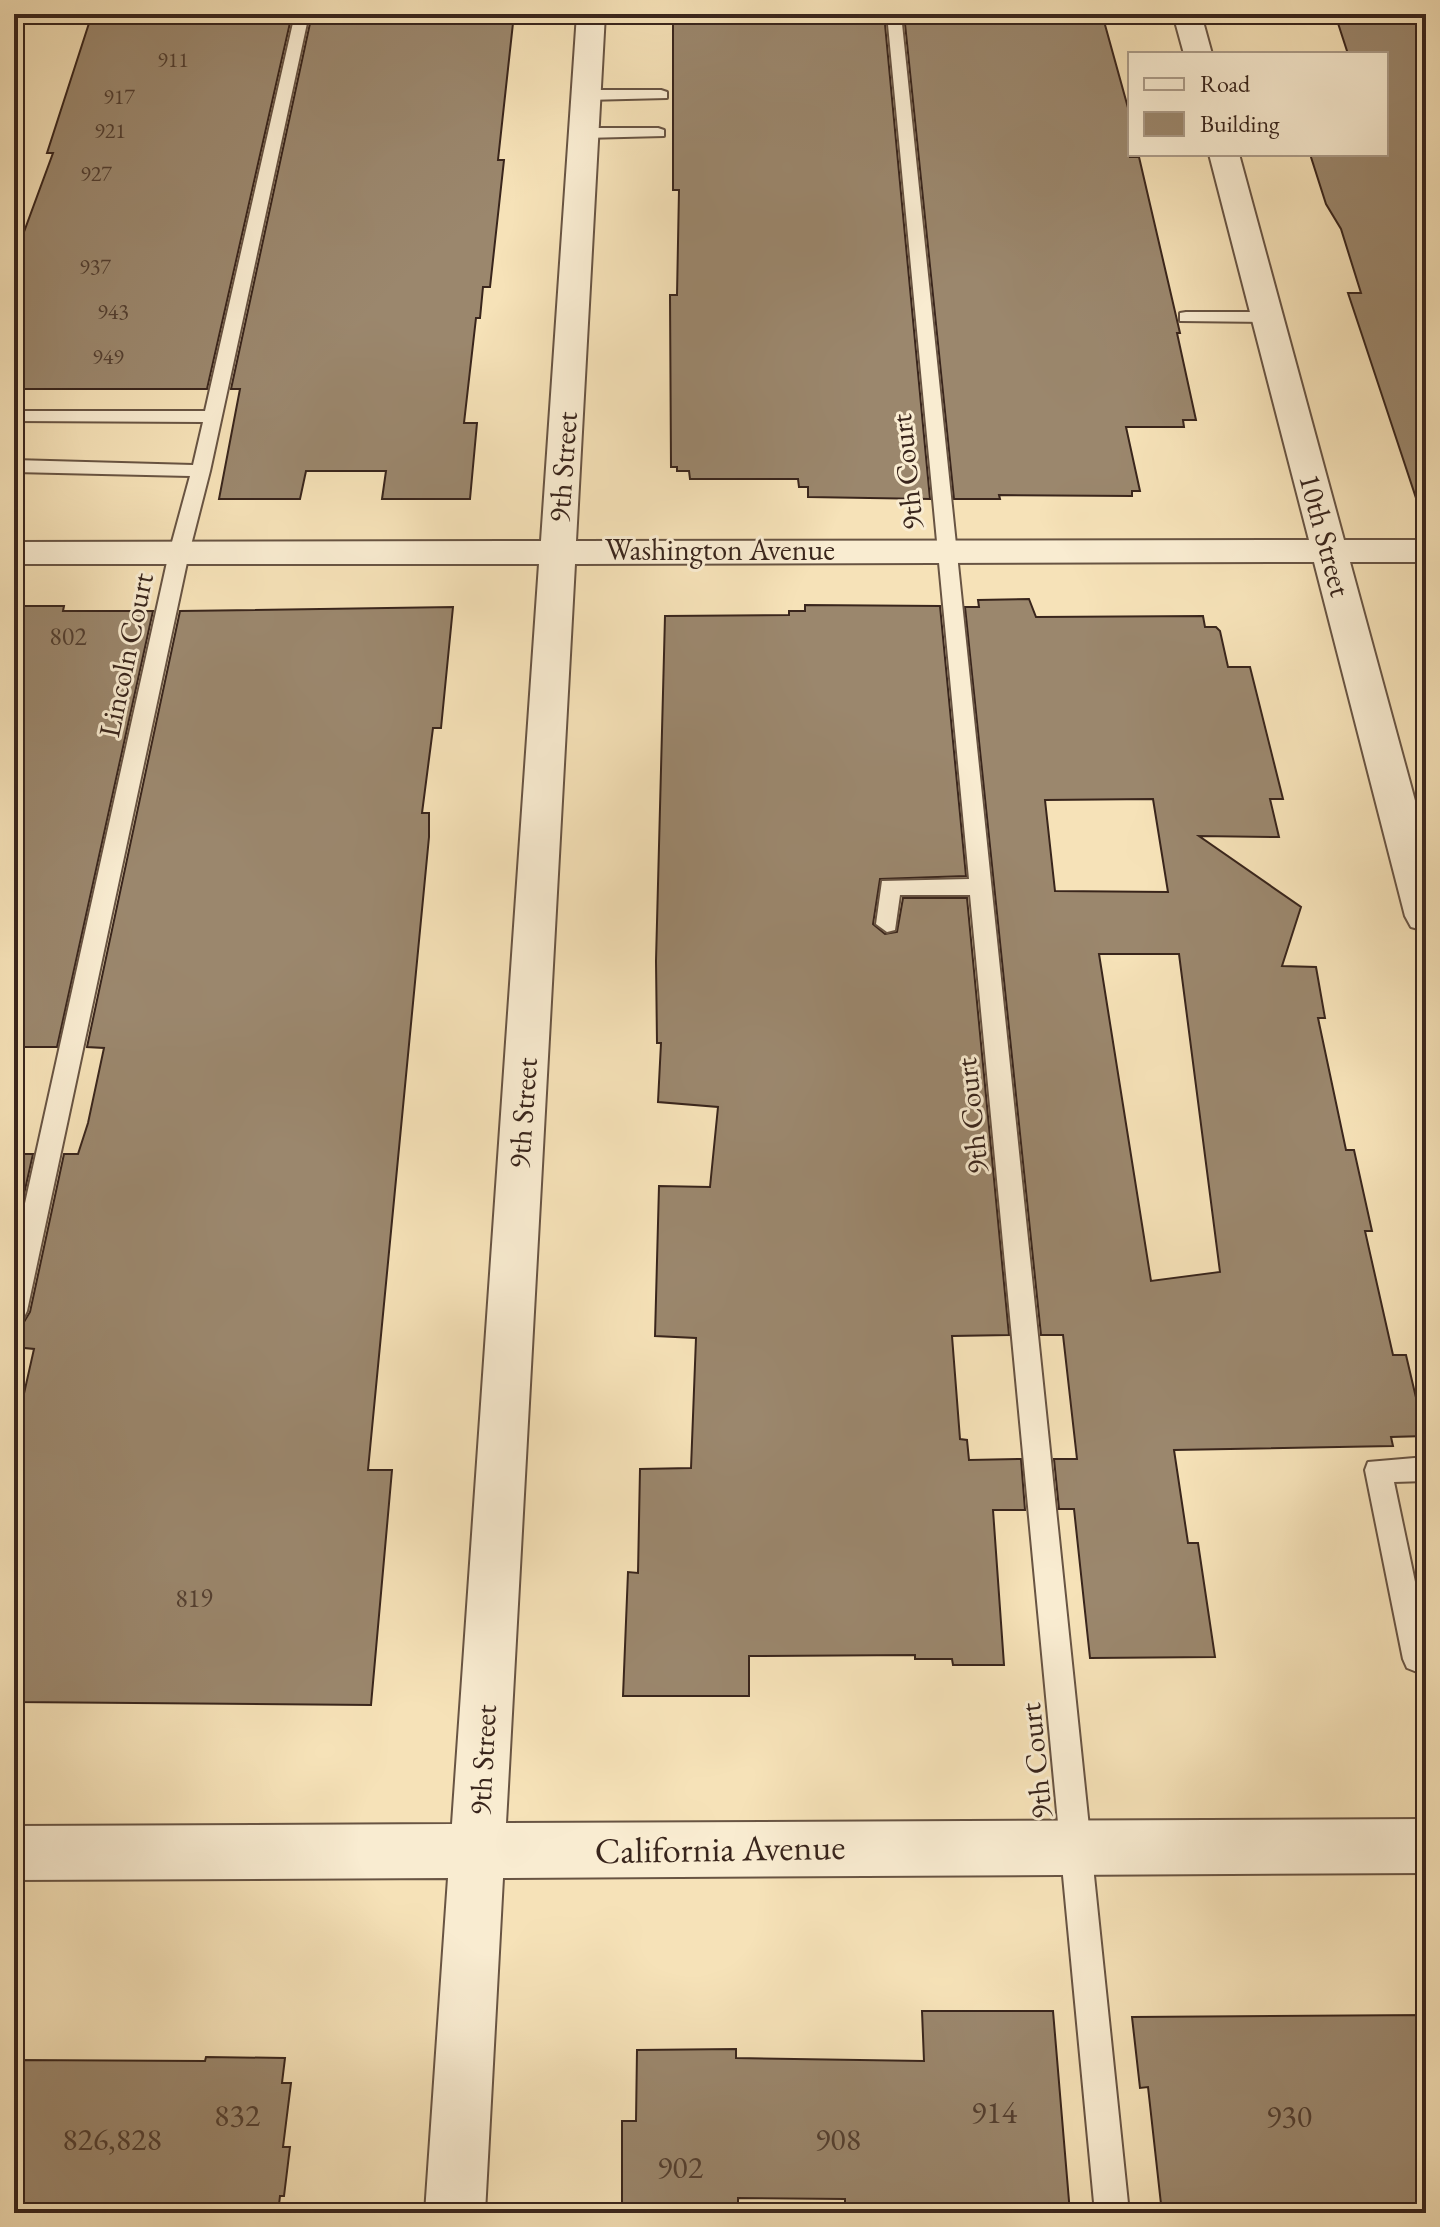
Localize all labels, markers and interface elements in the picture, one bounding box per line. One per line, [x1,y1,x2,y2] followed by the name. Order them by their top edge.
[157,45,189,74] house number: 911
[1128,52,1388,156] legend
[1200,68,1251,99] text: Road
[103,82,135,111] house number: 917
[1200,108,1280,139] text: Building
[94,116,126,145] house number: 921
[80,159,112,188] house number: 927
[79,252,111,281] house number: 937
[97,297,129,326] house number: 943
[92,342,124,371] house number: 949
[539,410,586,524] street label: 9th Street
[881,411,932,532] street label: 9th Court
[1290,469,1361,601] street label: 10th Street
[605,530,835,569] street label: Washington Avenue
[89,569,162,741] street label: Lincoln Court
[49,619,87,653] house number: 802
[946,1055,997,1176] street label: 9th Court
[499,1056,546,1170] street label: 9th Street
[175,1581,213,1615] house number: 819
[1010,1700,1061,1821] street label: 9th Court
[460,1703,505,1817] street label: 9th Street
[594,1823,846,1874] street label: California Avenue
[971,2091,1018,2133] house number: 914
[214,2094,261,2136] house number: 832
[1266,2095,1312,2137] house number: 930
[62,2118,162,2160] house number: 826,828
[815,2118,861,2160] house number: 908
[657,2146,704,2188] house number: 902

